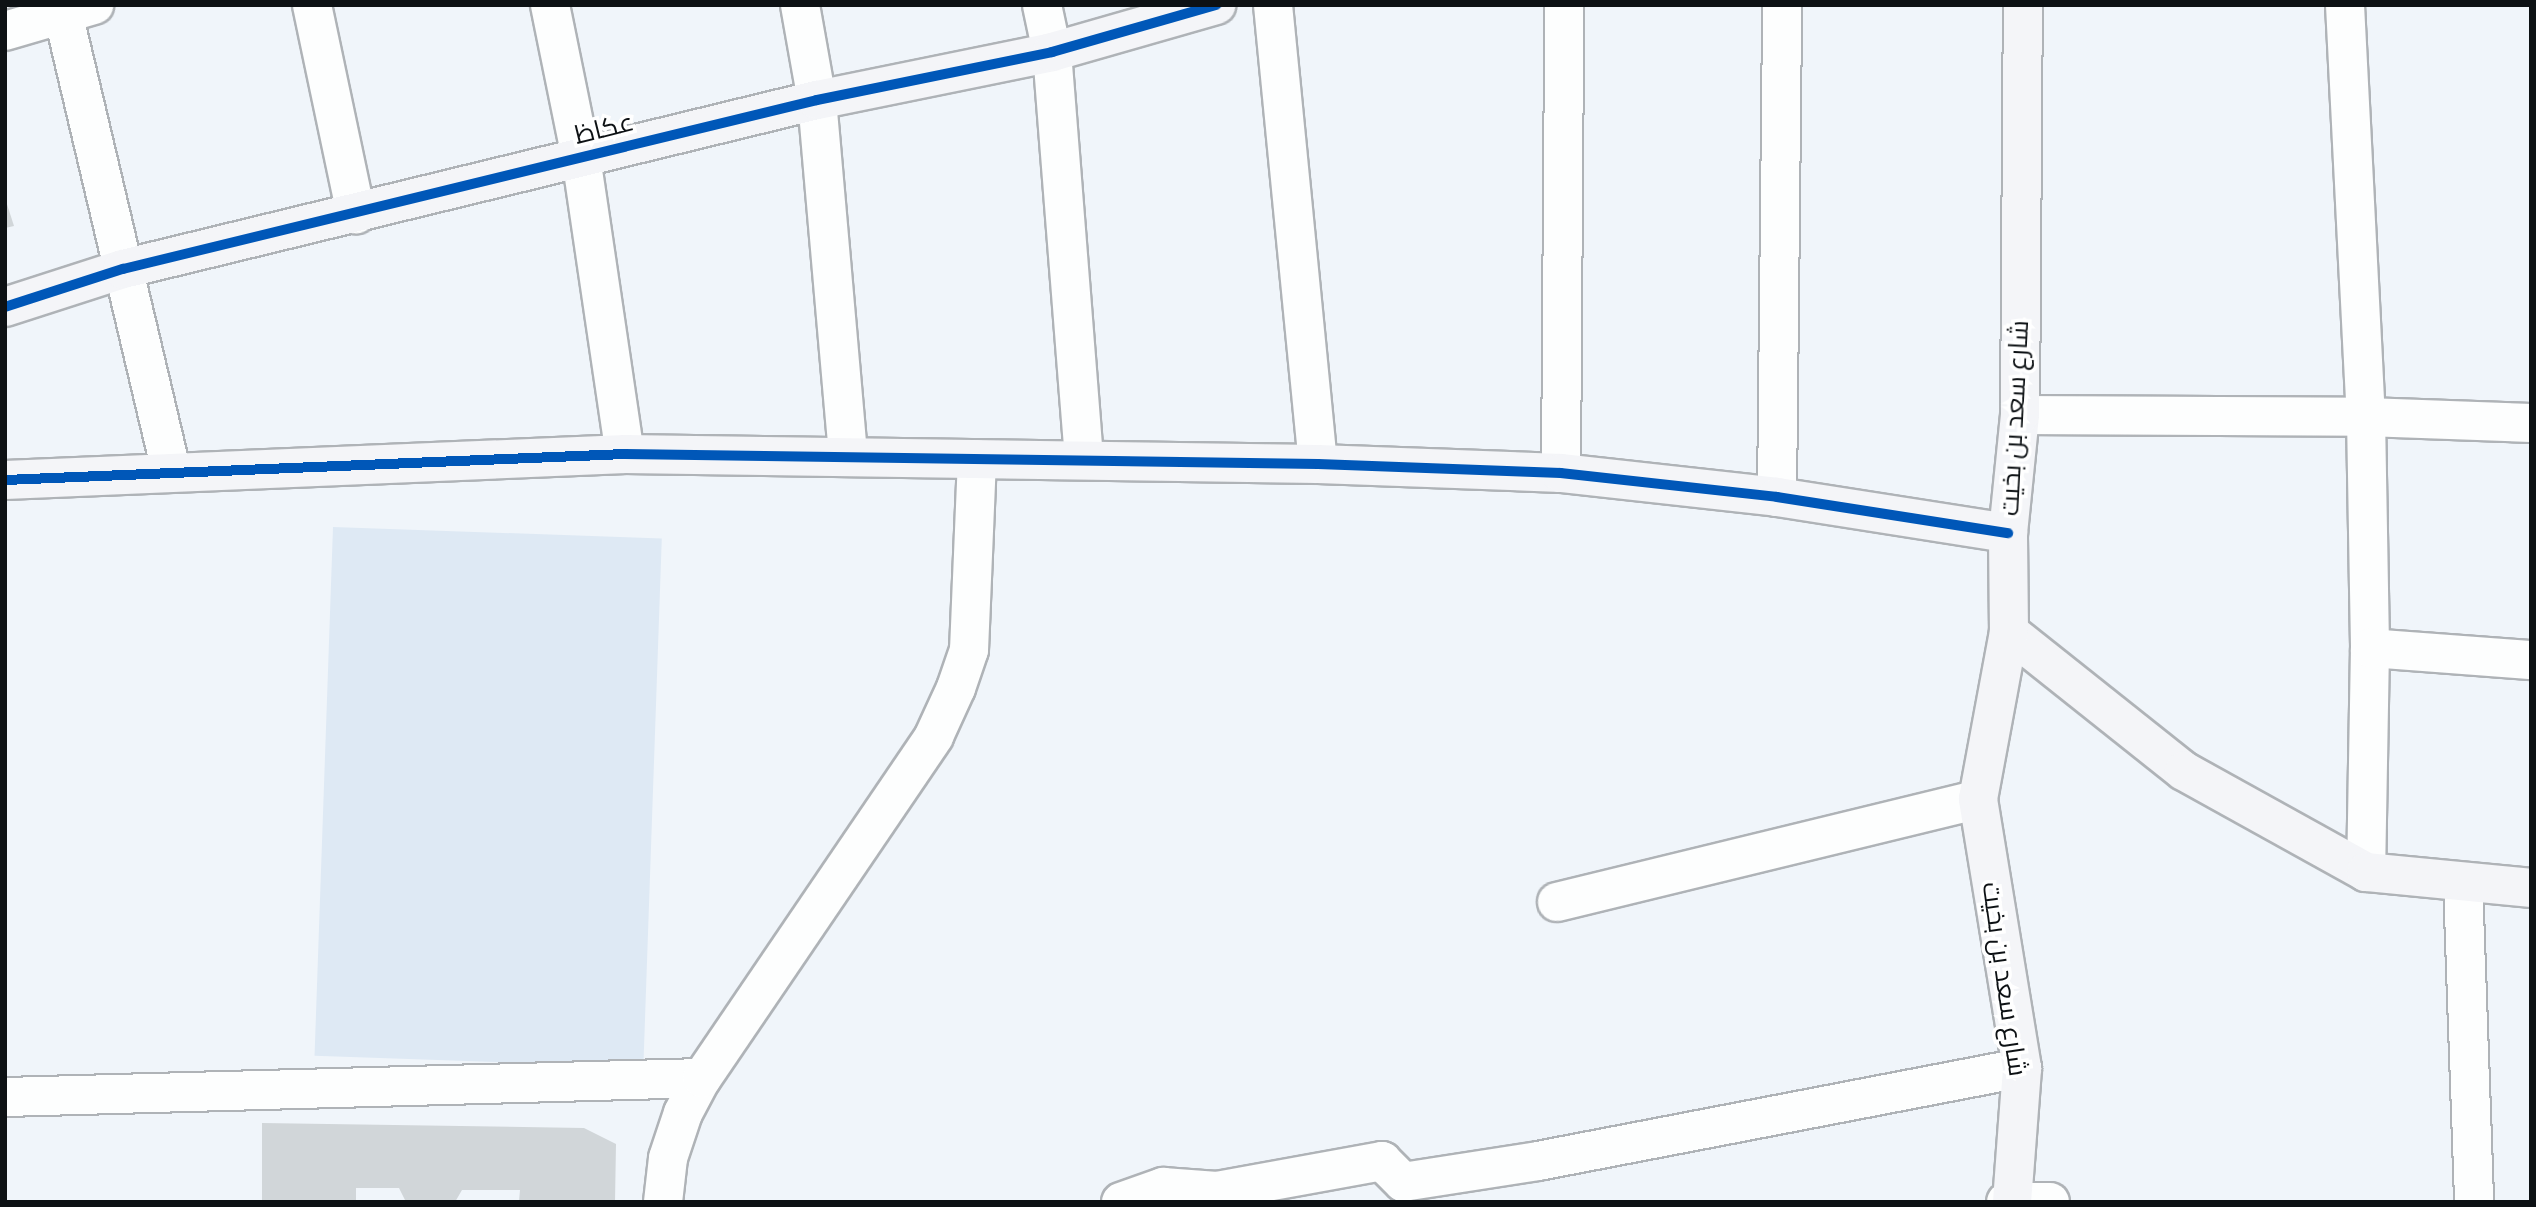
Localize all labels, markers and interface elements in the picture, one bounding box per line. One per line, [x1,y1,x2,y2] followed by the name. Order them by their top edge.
[571,106,637,150] street label: عكاظ
[1993,319,2035,517] street label: شارع سعد بن بخيت
[1976,880,2034,1078] street label: شارع سعد بن بخيت

